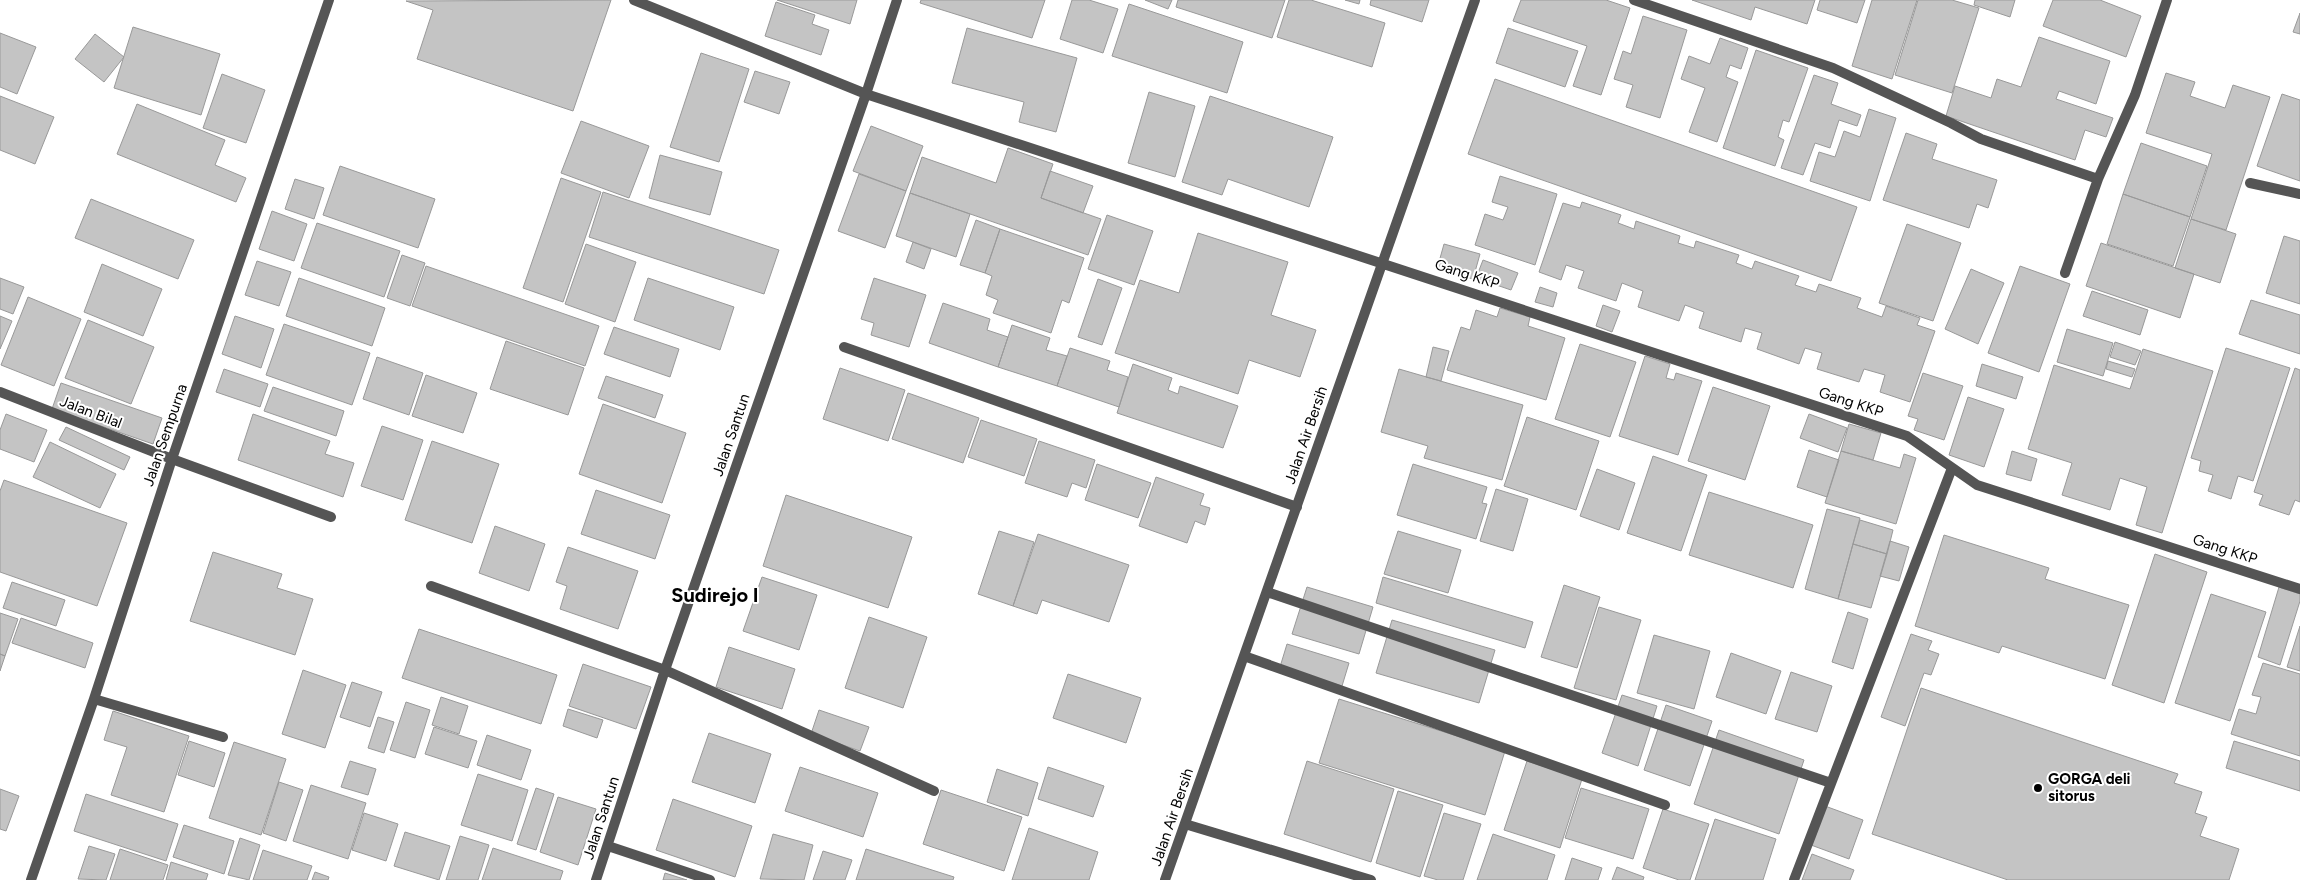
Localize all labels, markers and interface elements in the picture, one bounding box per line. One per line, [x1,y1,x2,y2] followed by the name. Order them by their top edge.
[1432,255,1502,293] street label: Gang KKP
[139,382,191,488] street label: Jalan Sempurna
[1816,383,1886,421] street label: Gang KKP
[1281,384,1331,486] street label: Jalan Air Bersih
[708,391,754,479] street label: Jalan Santun
[57,392,125,432] street label: Jalan Bilal
[2190,530,2260,568] street label: Gang KKP
[671,583,759,607] district label: Sudirejo I
[1147,766,1197,868] street label: Jalan Air Bersih
[2048,770,2131,805] place label: GORGA deli sitorus
[579,774,623,862] street label: Jalan Santun
[2032,782,2044,794] marker: GORGA deli sitorus

